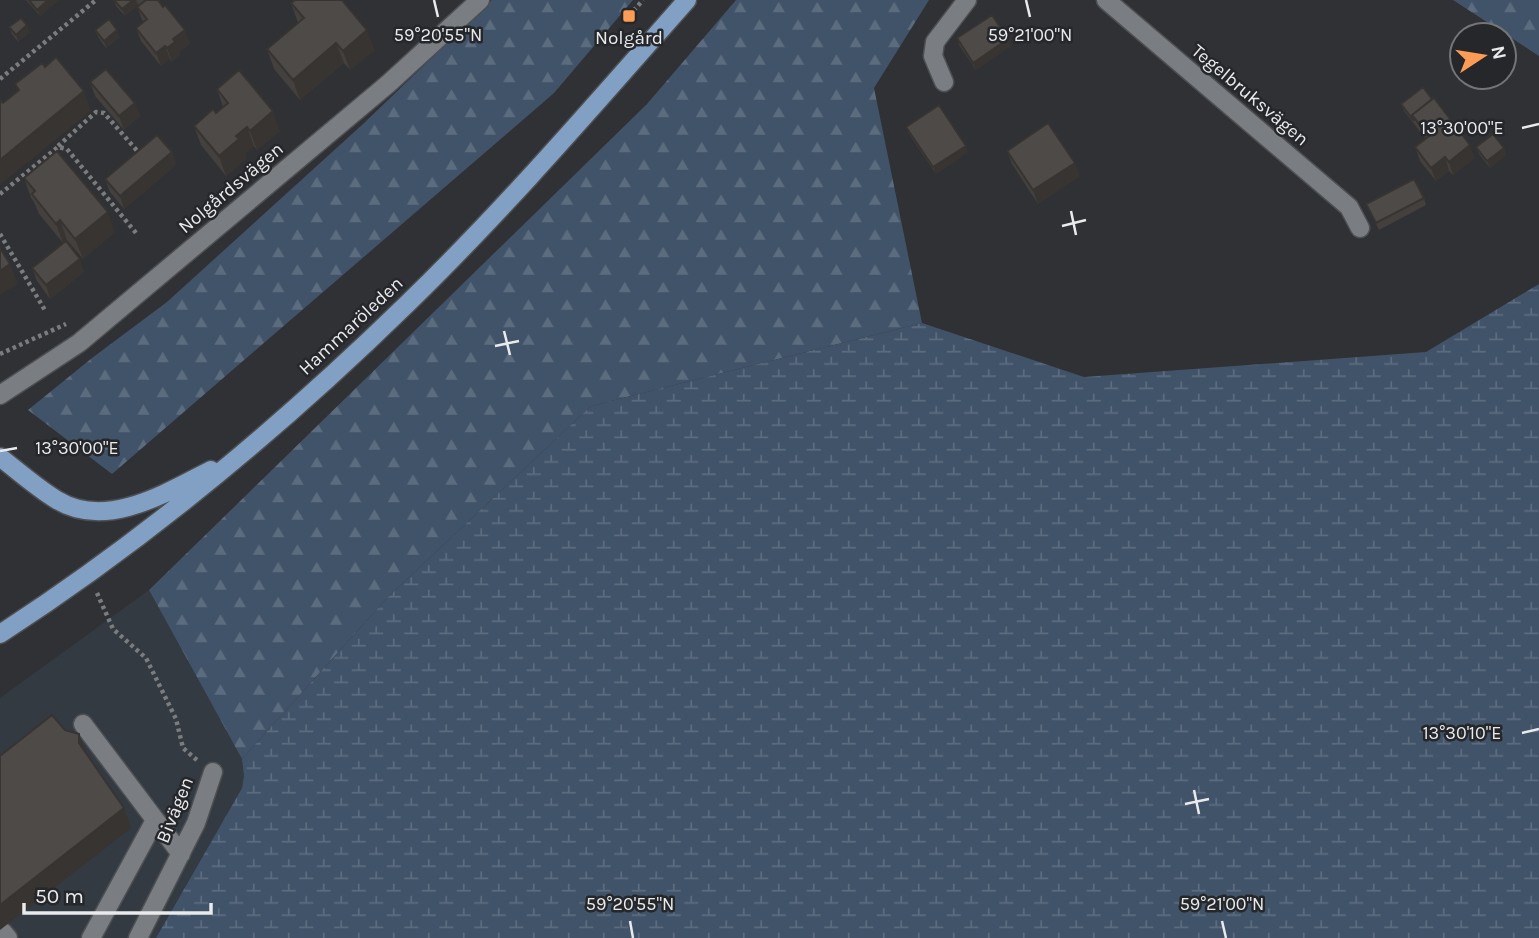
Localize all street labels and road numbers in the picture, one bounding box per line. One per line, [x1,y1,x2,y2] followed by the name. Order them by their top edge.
[1187,40,1313,150] street label: Tegelbruksvägen
[174,138,288,238] street label: Nolgårdsvägen
[295,272,407,380] street label: Hammaröleden
[152,774,198,846] street label: Bivägen

